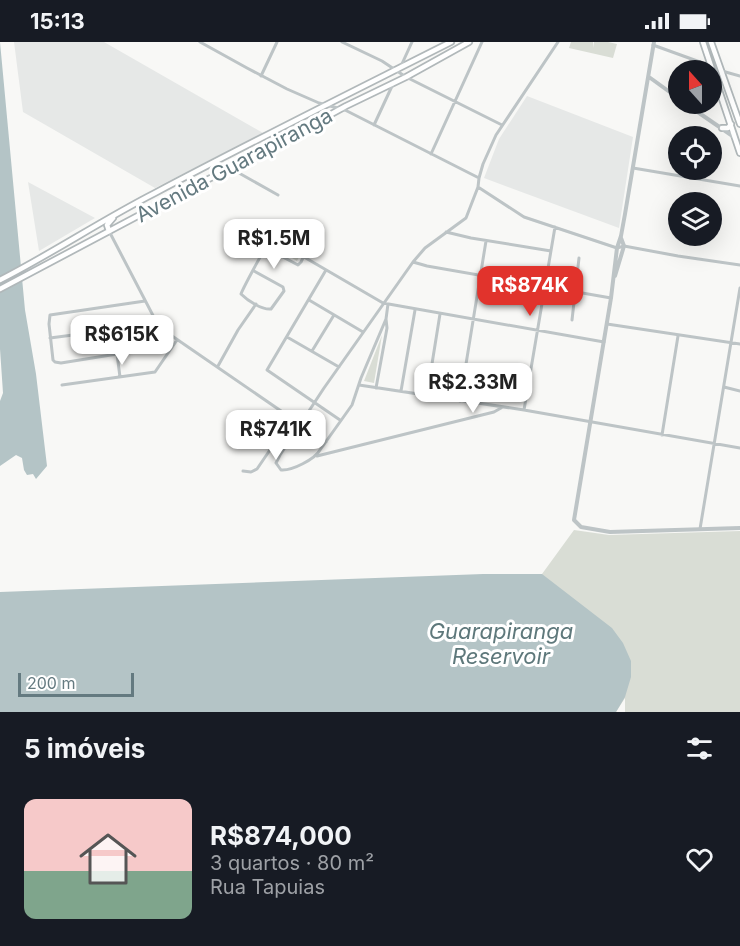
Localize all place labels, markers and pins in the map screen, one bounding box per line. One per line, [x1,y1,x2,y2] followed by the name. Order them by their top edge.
[225,219,323,270] pin: R$1.5M
[481,266,579,317] pin: R$874K
[73,315,171,366] pin: R$615K
[418,363,528,414] pin: R$2.33M
[227,410,325,461] pin: R$741K

